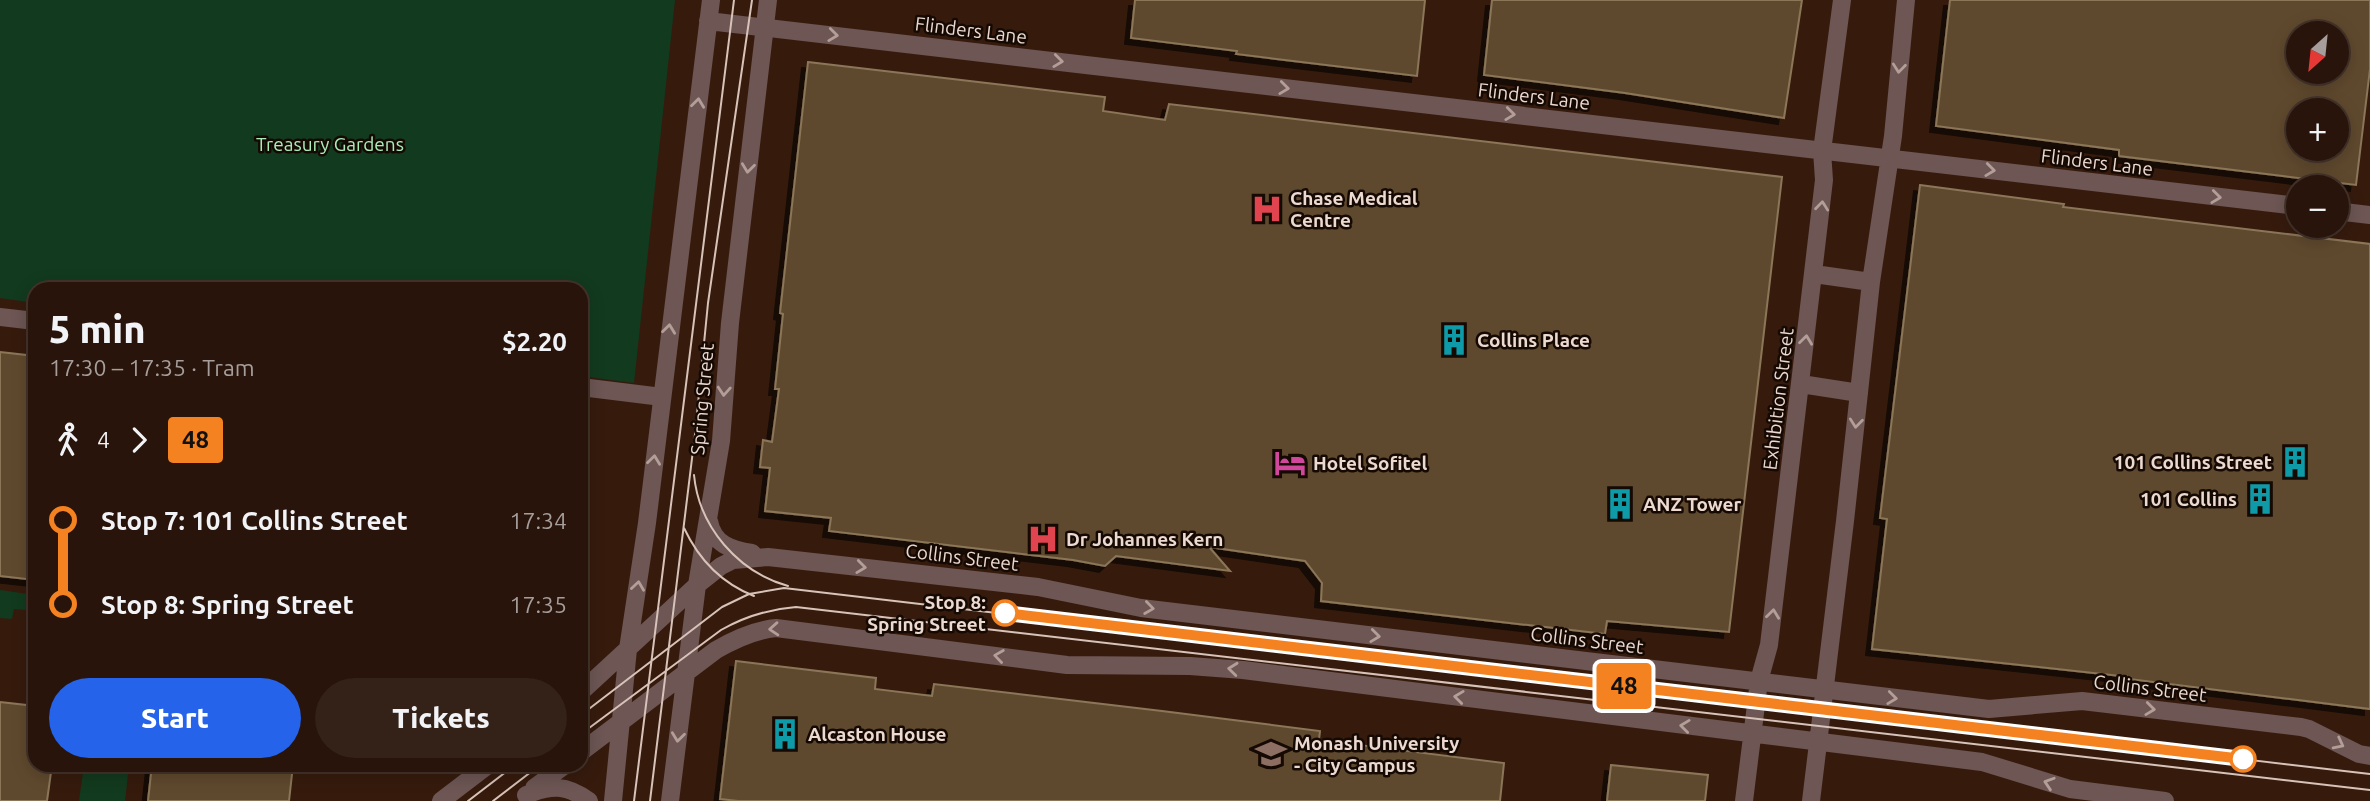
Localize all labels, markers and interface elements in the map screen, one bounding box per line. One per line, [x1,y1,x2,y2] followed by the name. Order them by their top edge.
[914,12,1028,48] street label: Flinders Lane
[2286,21,2348,84] north arrow
[2286,21,2349,238] map controls
[827,27,838,42] one-way arrow
[1053,54,1064,69] one-way arrow
[1892,62,1907,74] one-way arrow
[1477,78,1591,114] street label: Flinders Lane
[1279,80,1290,95] one-way arrow
[690,97,705,109] one-way arrow
[2286,98,2349,161] button: +
[1505,107,1516,122] one-way arrow
[256,133,404,155] park label: Treasury Gardens
[2040,144,2154,180] street label: Flinders Lane
[741,163,756,174] one-way arrow
[1984,163,1996,178] one-way arrow
[2286,175,2349,238] button: −
[1290,187,1418,231] place label: Chase Medical Centre
[2210,189,2222,204] one-way arrow
[1250,192,1284,226] hospital icon: Chase Medical Centre
[1814,200,1829,212] one-way arrow
[49,308,146,350] text: 5 min
[662,323,677,335] one-way arrow
[1437,323,1471,357] building icon: Collins Place
[1758,326,1798,471] street label: Exhibition Street
[502,327,567,356] text: $2.20
[1477,329,1590,351] place label: Collins Place
[1799,334,1814,346] one-way arrow
[686,342,718,456] street label: Spring Street
[49,355,255,380] text: 17:30 – 17:35 · Tram
[717,385,732,396] one-way arrow
[1848,417,1863,428] one-way arrow
[49,421,87,459] icon: walk
[120,421,158,459] icon: forward
[182,426,209,453] text: 48
[97,427,110,452] text: 4
[2278,445,2312,479] building icon: 101 Collins Street
[1273,446,1307,480] hotel icon: Hotel Sofitel
[2114,451,2272,473] place label: 101 Collins Street
[1313,452,1427,474] place label: Hotel Sofitel
[647,454,662,466] one-way arrow
[2243,482,2277,516] building icon: 101 Collins
[1603,487,1637,521] building icon: ANZ Tower
[2140,488,2237,510] place label: 101 Collins
[1643,493,1741,515] place label: ANZ Tower
[101,506,408,535] text: Stop 7: 101 Collins Street
[509,508,567,533] text: 17:34
[1026,522,1060,556] hospital icon: Dr Johannes Kern
[1066,528,1223,550] place label: Dr Johannes Kern
[904,539,1020,575] street label: Collins Street
[856,559,867,574] one-way arrow
[630,580,645,592] one-way arrow
[101,590,354,619] text: Stop 8: Spring Street
[867,591,986,635] place label: Stop 8: Spring Street
[509,592,567,617] text: 17:35
[992,600,1018,626] marker: Stop 8: Spring Street
[1143,601,1155,616] one-way arrow
[1765,609,1780,620] one-way arrow
[768,621,779,636] one-way arrow
[1529,622,1645,658] street label: Collins Street
[1369,628,1380,643] one-way arrow
[993,649,1005,664] one-way arrow
[1227,662,1238,677] one-way arrow
[1592,663,1656,709] line badge: 48
[2092,670,2208,706] street label: Collins Street
[1610,672,1638,699] text: 48
[49,678,301,758] button: Start
[315,678,567,758] button: Tickets
[1453,690,1465,705] one-way arrow
[1886,690,1898,705] one-way arrow
[2144,702,2156,717] one-way arrow
[768,717,802,751] building icon: Alcaston House
[1679,718,1690,733] one-way arrow
[808,723,947,745] place label: Alcaston House
[671,731,686,742] one-way arrow
[1294,732,1459,776] place label: Monash University - City Campus
[2332,736,2344,749] one-way arrow
[1254,737,1288,771] school or university icon: Monash University - City Campus
[2230,746,2256,772] unlabelled marker
[2044,777,2056,791] one-way arrow

